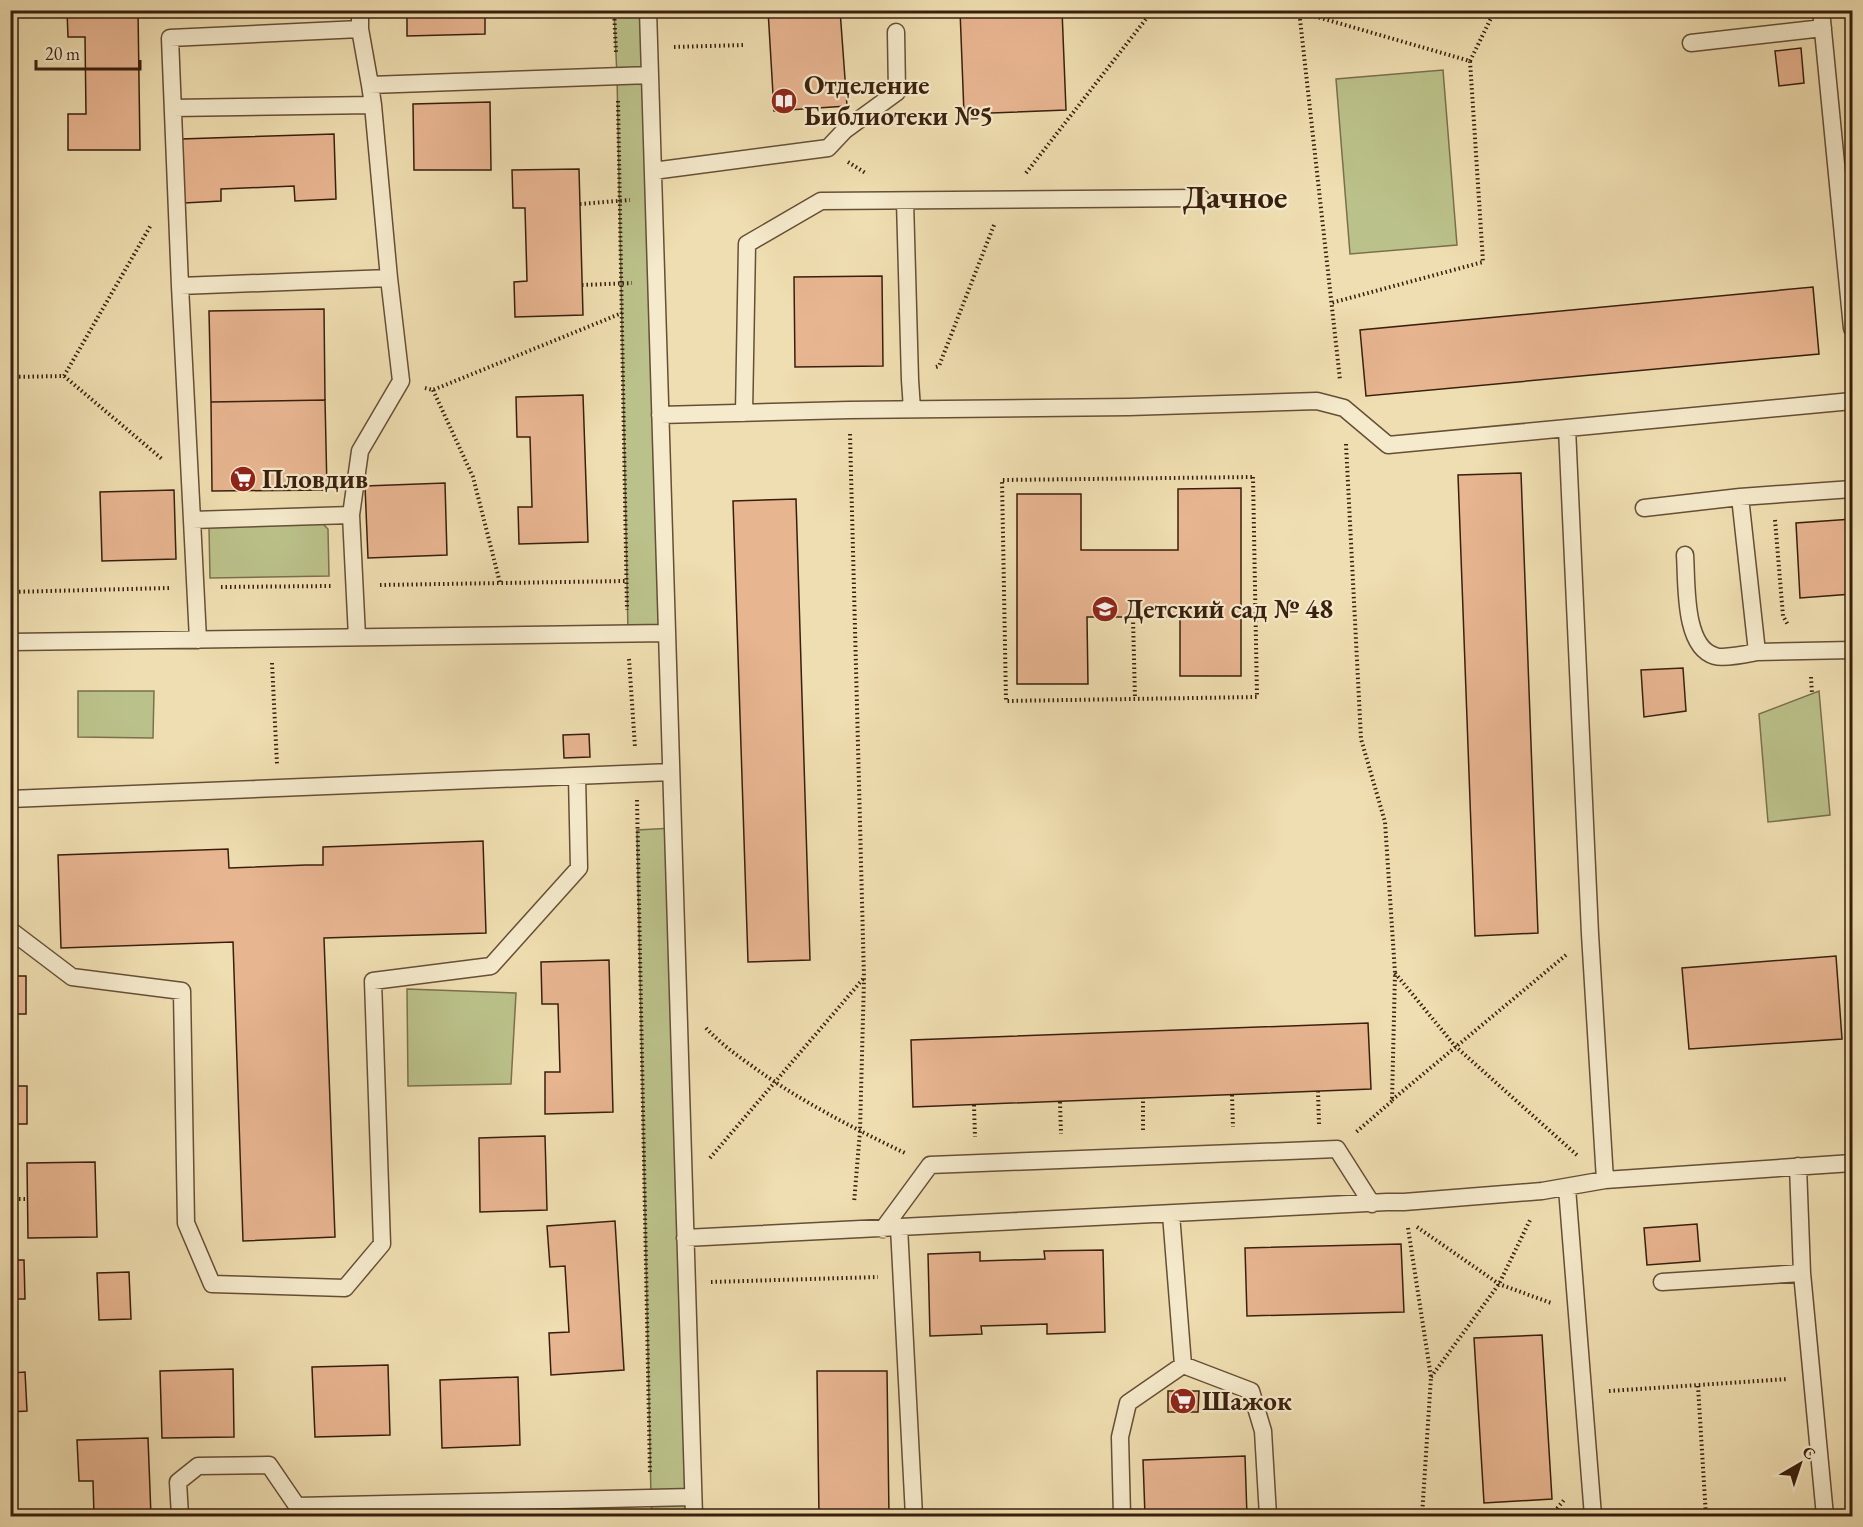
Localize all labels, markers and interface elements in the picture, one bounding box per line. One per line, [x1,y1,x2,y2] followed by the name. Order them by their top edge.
[36,33,140,71] scale bar
[45,42,80,65] text: 20 m
[804,67,993,133] place label: Отделение Библиотеки №5
[769,86,799,116] library icon: Отделение Библиотеки №5
[1182,175,1288,218] district label: Дачное
[262,461,368,496] place label: Пловдив
[228,464,258,494] supermarket icon: Пловдив
[1124,591,1333,626] place label: Детский сад № 48
[1090,594,1120,624] school or university icon: Детский сад № 48
[1202,1383,1292,1418] place label: Шажок
[1168,1386,1198,1416] supermarket icon: Шажок
[1770,1434,1830,1494] north arrow
[1798,1441,1820,1464] text: С

